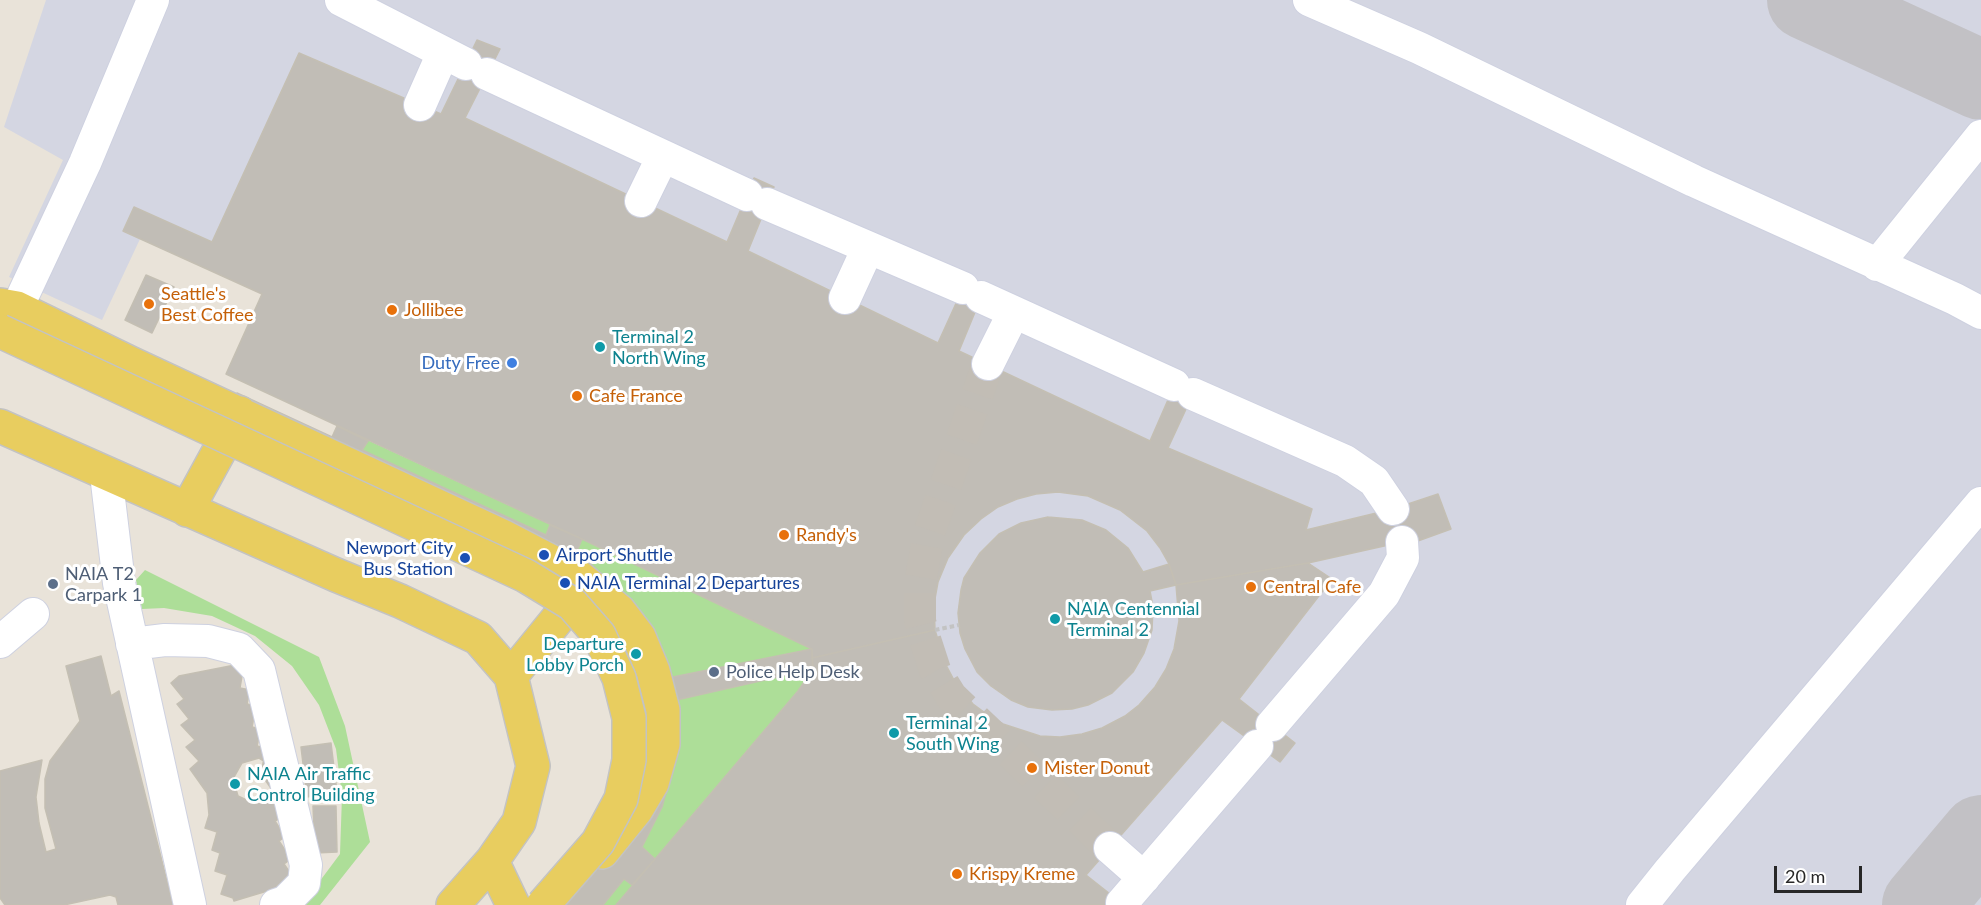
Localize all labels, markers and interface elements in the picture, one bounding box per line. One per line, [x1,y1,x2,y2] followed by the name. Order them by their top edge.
[161,283,253,326] place label: Seattle's Best Coffee
[142,297,156,311] marker: Seattle's Best Coffee
[404,299,463,321] place label: Jollibee
[385,303,399,317] marker: Jollibee
[612,326,706,368] place label: Terminal 2 North Wing
[593,340,607,354] marker: Terminal 2 North Wing
[421,352,500,374] place label: Duty Free
[505,356,519,370] marker: Duty Free
[589,385,683,407] place label: Cafe France
[570,389,584,403] marker: Cafe France
[796,524,857,546] place label: Randy's
[777,528,791,542] marker: Randy's
[346,537,453,580] place label: Newport City Bus Station
[556,544,673,566] place label: Airport Shuttle
[537,548,551,562] marker: Airport Shuttle
[458,551,472,565] marker: Newport City Bus Station
[65,563,142,606] place label: NAIA T2 Carpark 1
[577,572,800,594] place label: NAIA Terminal 2 Departures
[558,576,572,590] marker: NAIA Terminal 2 Departures
[1263,576,1361,598] place label: Central Cafe
[46,577,60,591] marker: NAIA T2 Carpark 1
[1244,580,1258,594] marker: Central Cafe
[1067,598,1200,640] place label: NAIA Centennial Terminal 2
[1048,612,1062,626] marker: NAIA Centennial Terminal 2
[526,633,624,676] place label: Departure Lobby Porch
[629,647,643,661] marker: Departure Lobby Porch
[726,661,860,683] place label: Police Help Desk
[707,665,721,679] marker: Police Help Desk
[906,712,999,754] place label: Terminal 2 South Wing
[887,726,901,740] marker: Terminal 2 South Wing
[1044,757,1150,779] place label: Mister Donut
[1025,761,1039,775] marker: Mister Donut
[247,763,375,806] place label: NAIA Air Traffic Control Building
[228,777,242,791] marker: NAIA Air Traffic Control Building
[1777,854,1866,892] scale bar
[969,863,1075,885] place label: Krispy Kreme
[1785,865,1825,887] text: 20 m
[950,867,964,881] marker: Krispy Kreme

